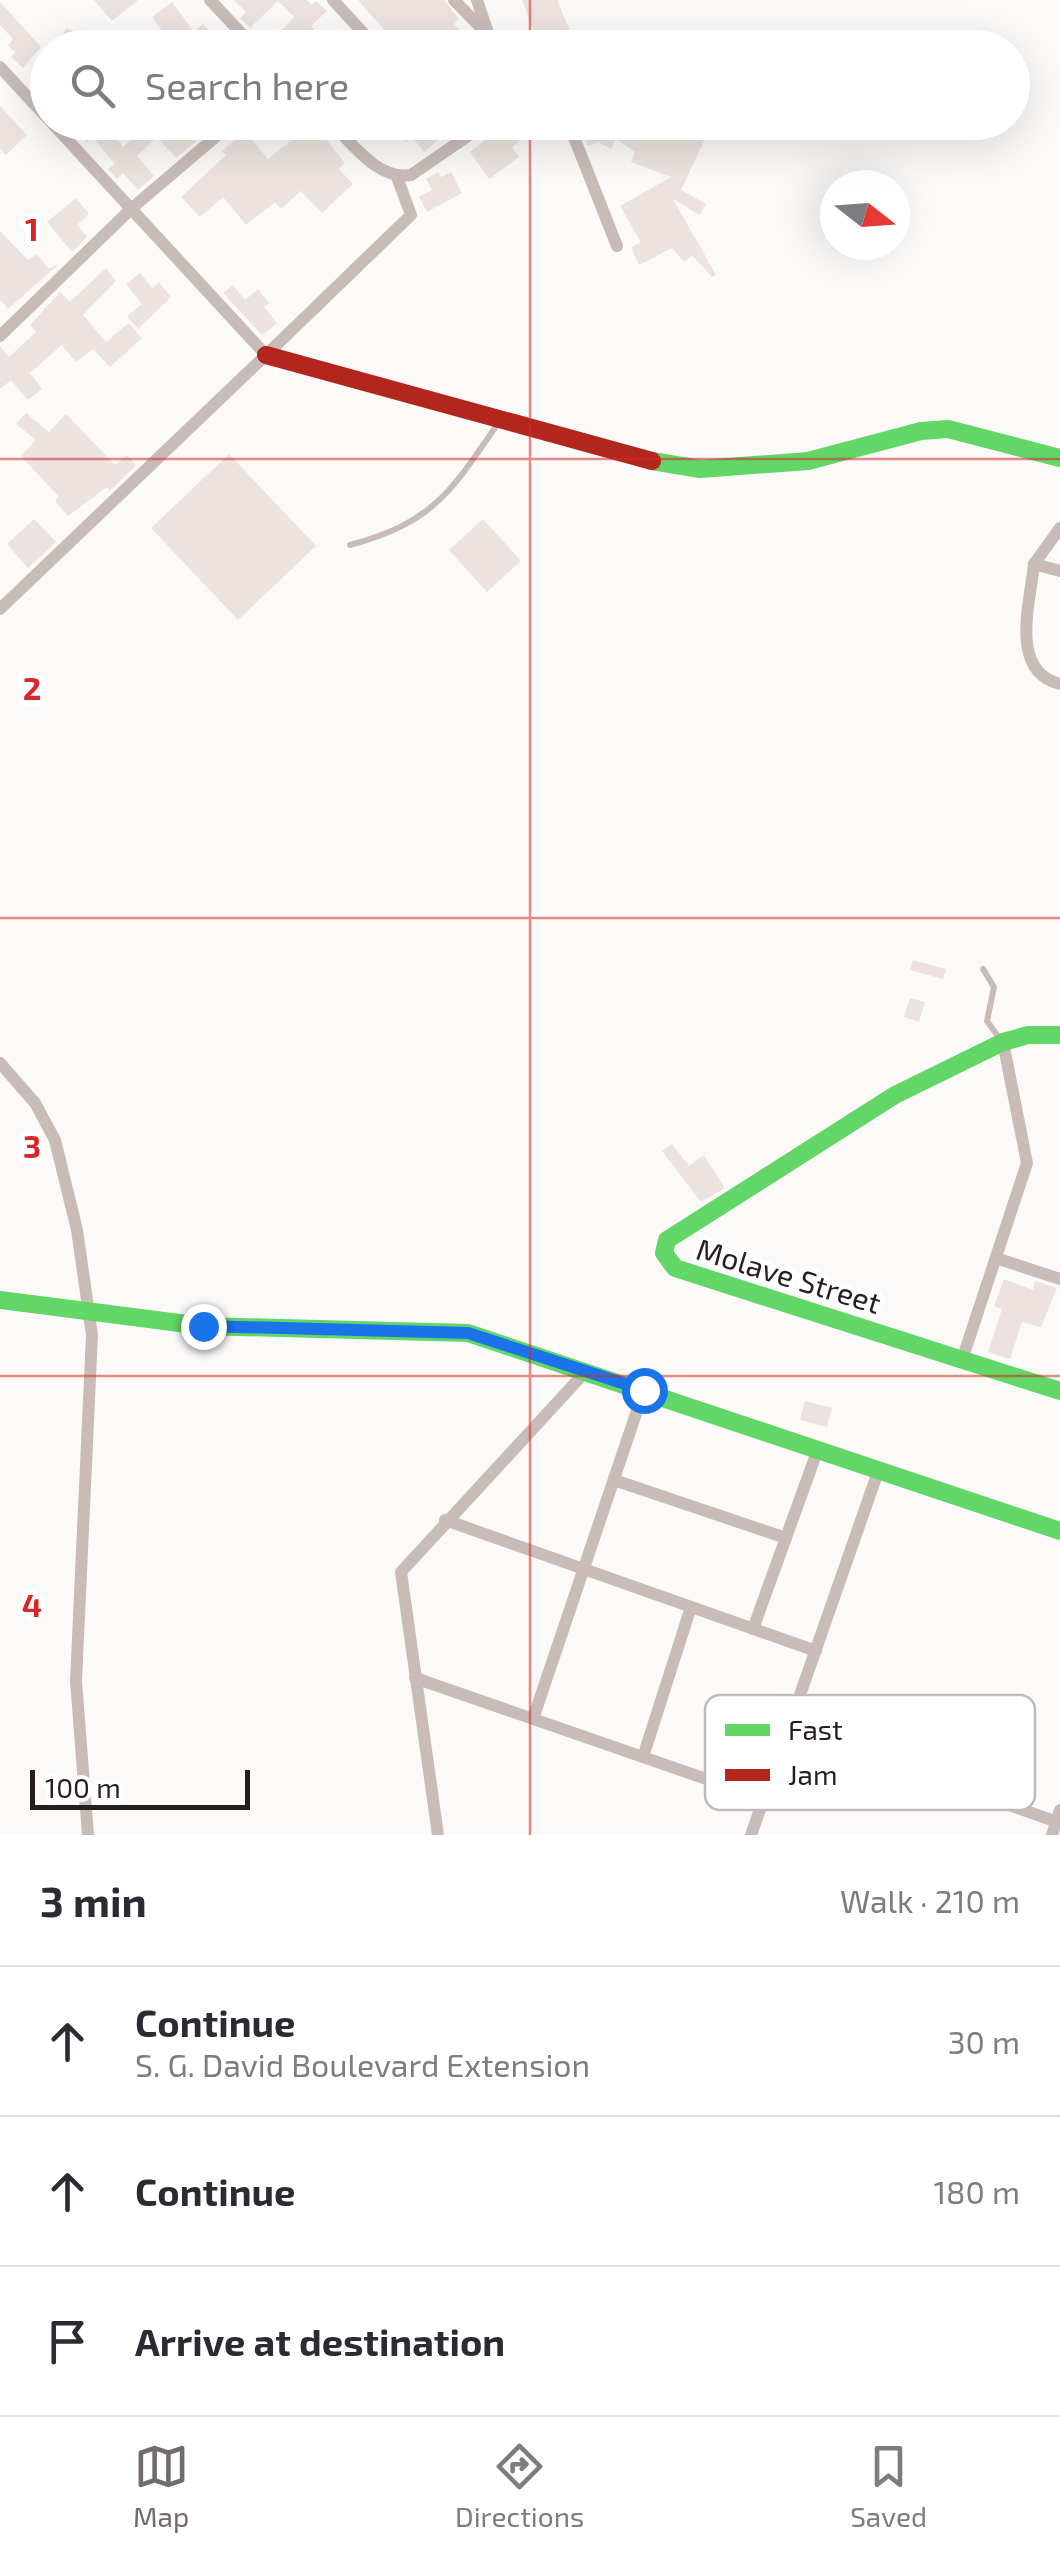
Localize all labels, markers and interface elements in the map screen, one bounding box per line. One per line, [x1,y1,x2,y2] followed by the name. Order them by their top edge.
[30,30,1030,140] search box
[65,58,120,113] icon: search
[145,62,349,108] text: Search here
[820,170,910,260] north arrow
[25,209,39,247] text: 1
[23,668,41,706] text: 2
[23,1126,41,1164] text: 3
[693,1230,885,1320] street label: Molave Street
[181,1304,227,1350] route end
[622,1368,668,1414] route start
[22,1585,42,1623] text: 4
[705,1695,1035,1810] legend
[788,1712,843,1746] text: Fast
[788,1757,837,1791] text: Jam
[30,1765,250,1810] scale bar
[45,1770,121,1804] text: 100 m
[40,1875,147,1925] text: 3 min
[840,1881,1020,1919] text: Walk · 210 m
[135,1999,295,2045] text: Continue
[40,2014,95,2069] icon: ahead
[948,2022,1020,2060] text: 30 m
[135,2045,590,2083] text: S. G. David Boulevard Extension
[40,2164,95,2219] icon: ahead
[135,2168,295,2214] text: Continue
[933,2172,1020,2210] text: 180 m
[40,2314,95,2369] icon: arrive
[135,2318,505,2364] text: Arrive at destination
[133,2439,189,2533] tab: Map
[455,2439,584,2533] tab: Directions
[850,2439,927,2533] tab: Saved

